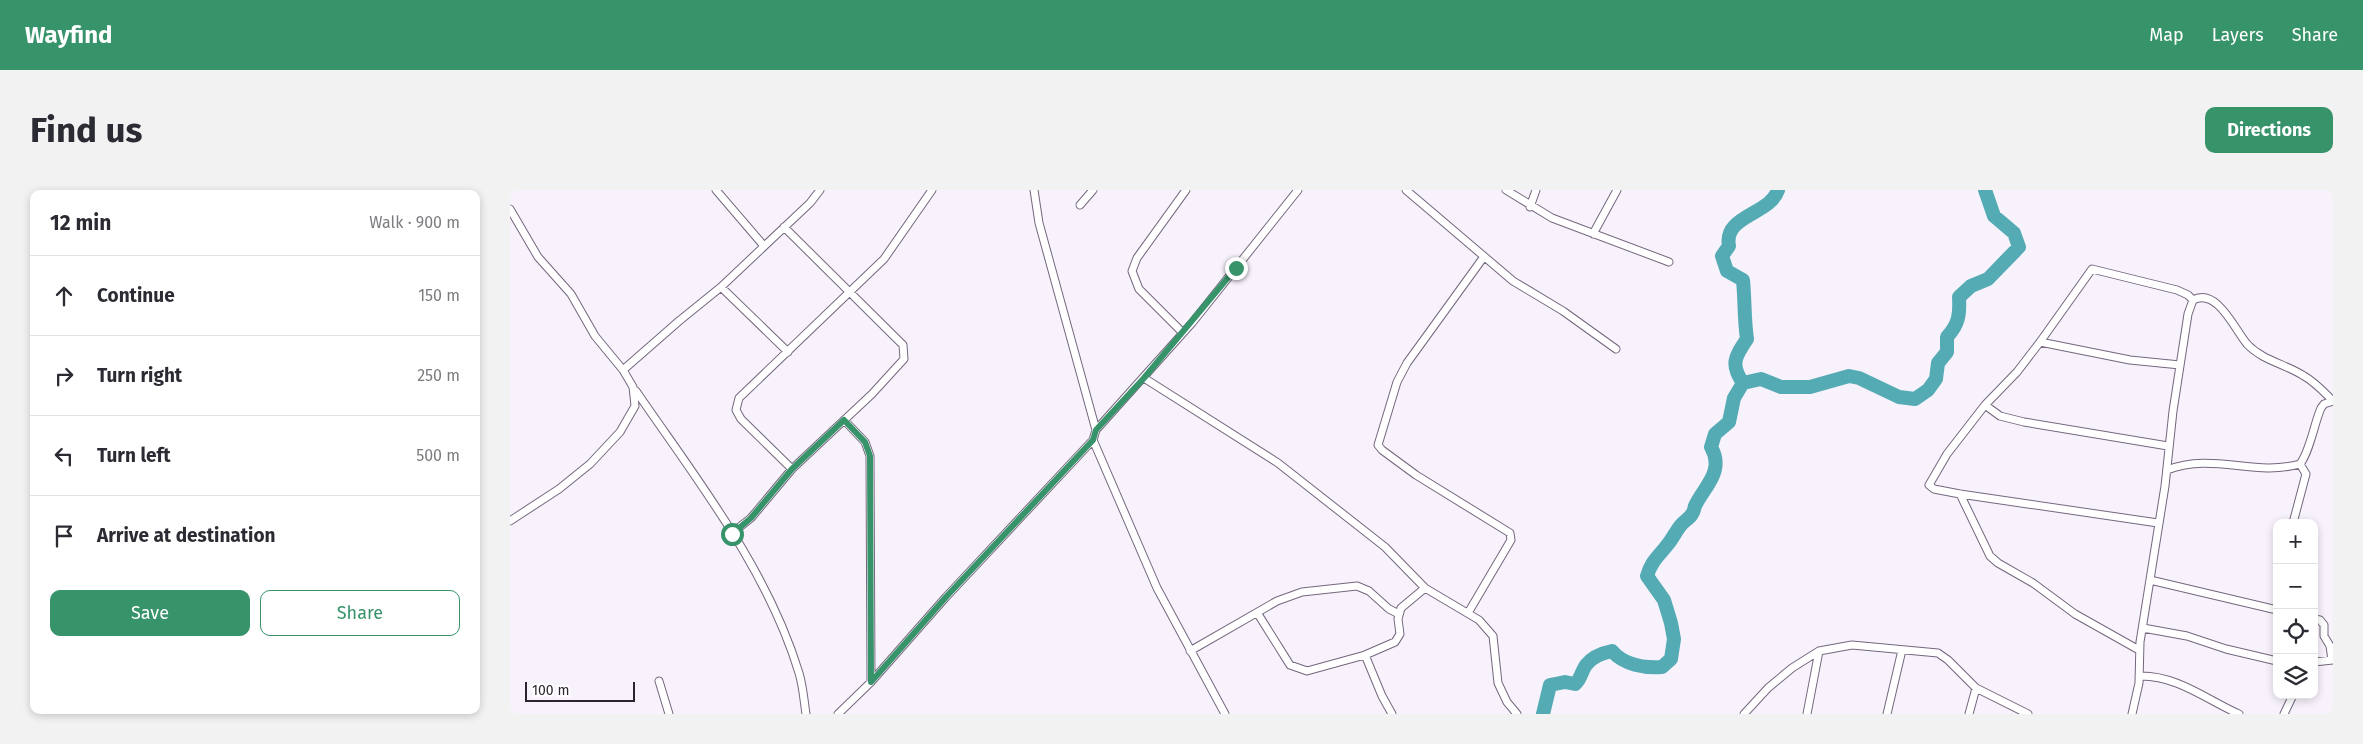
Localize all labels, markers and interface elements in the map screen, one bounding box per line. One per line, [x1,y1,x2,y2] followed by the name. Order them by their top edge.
[25,21,112,49] text: Wayfind
[2149,24,2184,46] text: Map
[2212,24,2264,46] text: Layers
[2292,24,2338,46] text: Share
[2205,107,2333,153] button: Directions
[30,109,142,151] text: Find us
[50,210,111,236] text: 12 min
[369,213,460,232] text: Walk · 900 m
[1225,257,1248,280] route end
[50,282,78,310] icon: ahead
[97,284,175,307] text: Continue
[418,286,460,305] text: 150 m
[50,362,78,390] icon: right
[97,364,182,387] text: Turn right
[417,366,460,385] text: 250 m
[50,442,78,470] icon: left
[97,444,171,467] text: Turn left
[416,446,460,465] text: 500 m
[2273,519,2318,699] map controls
[2273,519,2318,564] button: +
[50,522,78,550] icon: arrive
[721,523,744,546] route start
[97,524,276,547] text: Arrive at destination
[2273,564,2318,609] button: −
[50,590,250,636] button: Save
[260,590,460,636] button: Share
[2273,609,2318,654] button: locate
[2273,654,2318,699] button: layers
[525,679,635,702] scale bar
[532,682,569,699] text: 100 m

